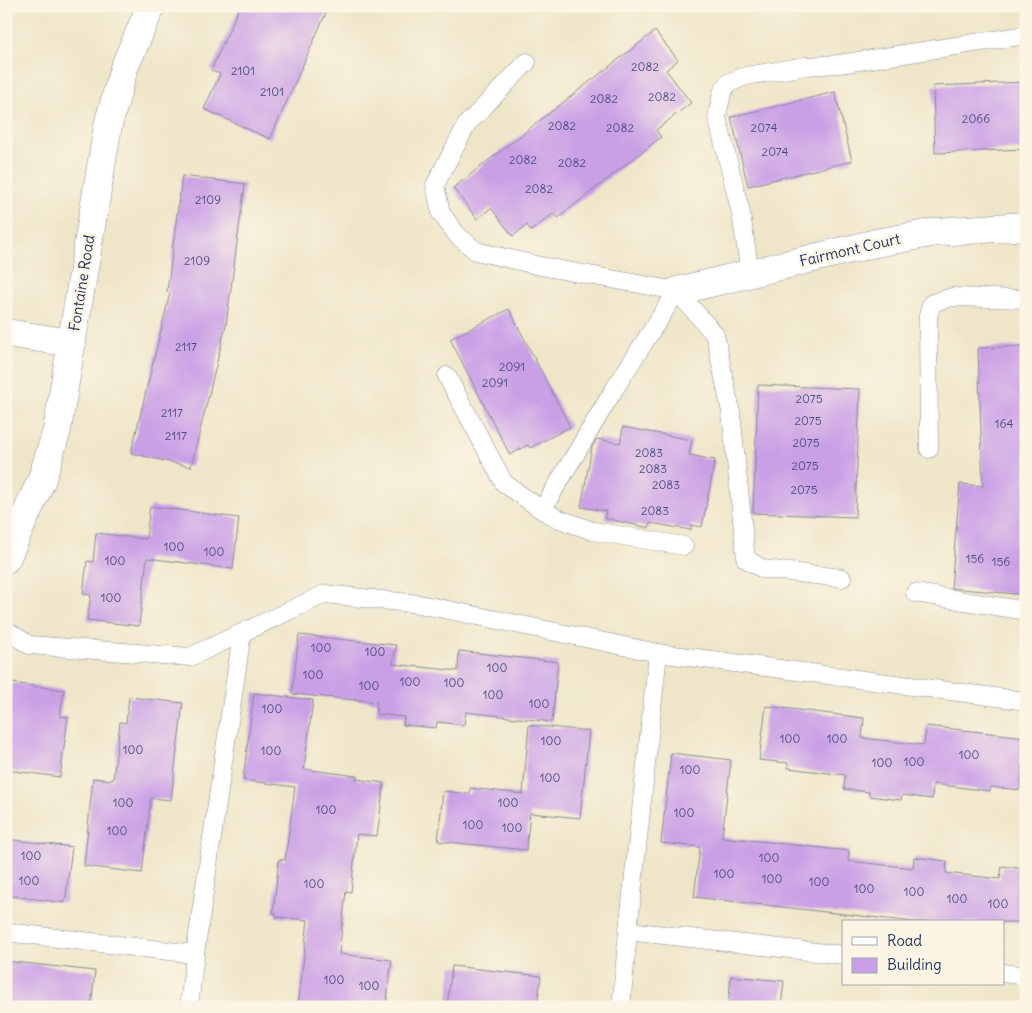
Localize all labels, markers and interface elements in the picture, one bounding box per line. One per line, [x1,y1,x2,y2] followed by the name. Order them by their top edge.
[631,59,659,74] house number: 2082
[231,63,255,78] house number: 2101
[260,84,284,99] house number: 2101
[648,89,676,104] house number: 2082
[590,91,618,106] house number: 2082
[962,111,990,126] house number: 2066
[548,118,576,133] house number: 2082
[606,120,634,135] house number: 2082
[751,120,777,135] house number: 2074
[762,144,788,159] house number: 2074
[509,152,537,167] house number: 2082
[558,155,586,170] house number: 2082
[525,181,553,196] house number: 2082
[195,192,221,207] house number: 2109
[798,229,902,270] street label: Fairmont Court
[65,233,99,332] street label: Fontaine Road
[184,253,210,268] house number: 2109
[175,339,197,354] house number: 2117
[499,359,525,374] house number: 2091
[482,375,508,390] house number: 2091
[795,391,823,406] house number: 2075
[161,405,183,420] house number: 2117
[794,413,822,428] house number: 2075
[995,416,1013,431] house number: 164
[165,428,187,443] house number: 2117
[792,435,820,450] house number: 2075
[635,445,663,460] house number: 2083
[791,458,819,473] house number: 2075
[639,461,667,476] house number: 2083
[652,477,680,492] house number: 2083
[790,482,818,497] house number: 2075
[641,503,669,518] house number: 2083
[164,539,184,554] house number: 100
[204,544,224,559] house number: 100
[966,551,984,566] house number: 156
[105,553,125,568] house number: 100
[992,554,1010,569] house number: 156
[101,590,121,605] house number: 100
[311,640,331,655] house number: 100
[365,644,385,659] house number: 100
[487,660,507,675] house number: 100
[303,667,323,682] house number: 100
[400,674,420,689] house number: 100
[444,675,464,690] house number: 100
[359,678,379,693] house number: 100
[483,687,503,702] house number: 100
[529,696,549,711] house number: 100
[262,701,282,716] house number: 100
[780,731,800,746] house number: 100
[827,731,847,746] house number: 100
[541,733,561,748] house number: 100
[123,742,143,757] house number: 100
[261,743,281,758] house number: 100
[959,747,979,762] house number: 100
[904,754,924,769] house number: 100
[872,755,892,770] house number: 100
[680,762,700,777] house number: 100
[540,770,560,785] house number: 100
[113,795,133,810] house number: 100
[498,795,518,810] house number: 100
[316,802,336,817] house number: 100
[674,805,694,820] house number: 100
[463,817,483,832] house number: 100
[502,820,522,835] house number: 100
[107,823,127,838] house number: 100
[21,848,41,863] house number: 100
[759,850,779,865] house number: 100
[714,866,734,881] house number: 100
[762,871,782,886] house number: 100
[19,873,39,888] house number: 100
[809,874,829,889] house number: 100
[304,876,324,891] house number: 100
[854,881,874,896] house number: 100
[904,884,924,899] house number: 100
[947,891,967,906] house number: 100
[988,896,1008,911] house number: 100
[842,920,1004,986] legend
[887,931,922,950] text: Road
[887,955,942,974] text: Building
[324,972,344,987] house number: 100
[359,978,379,993] house number: 100

